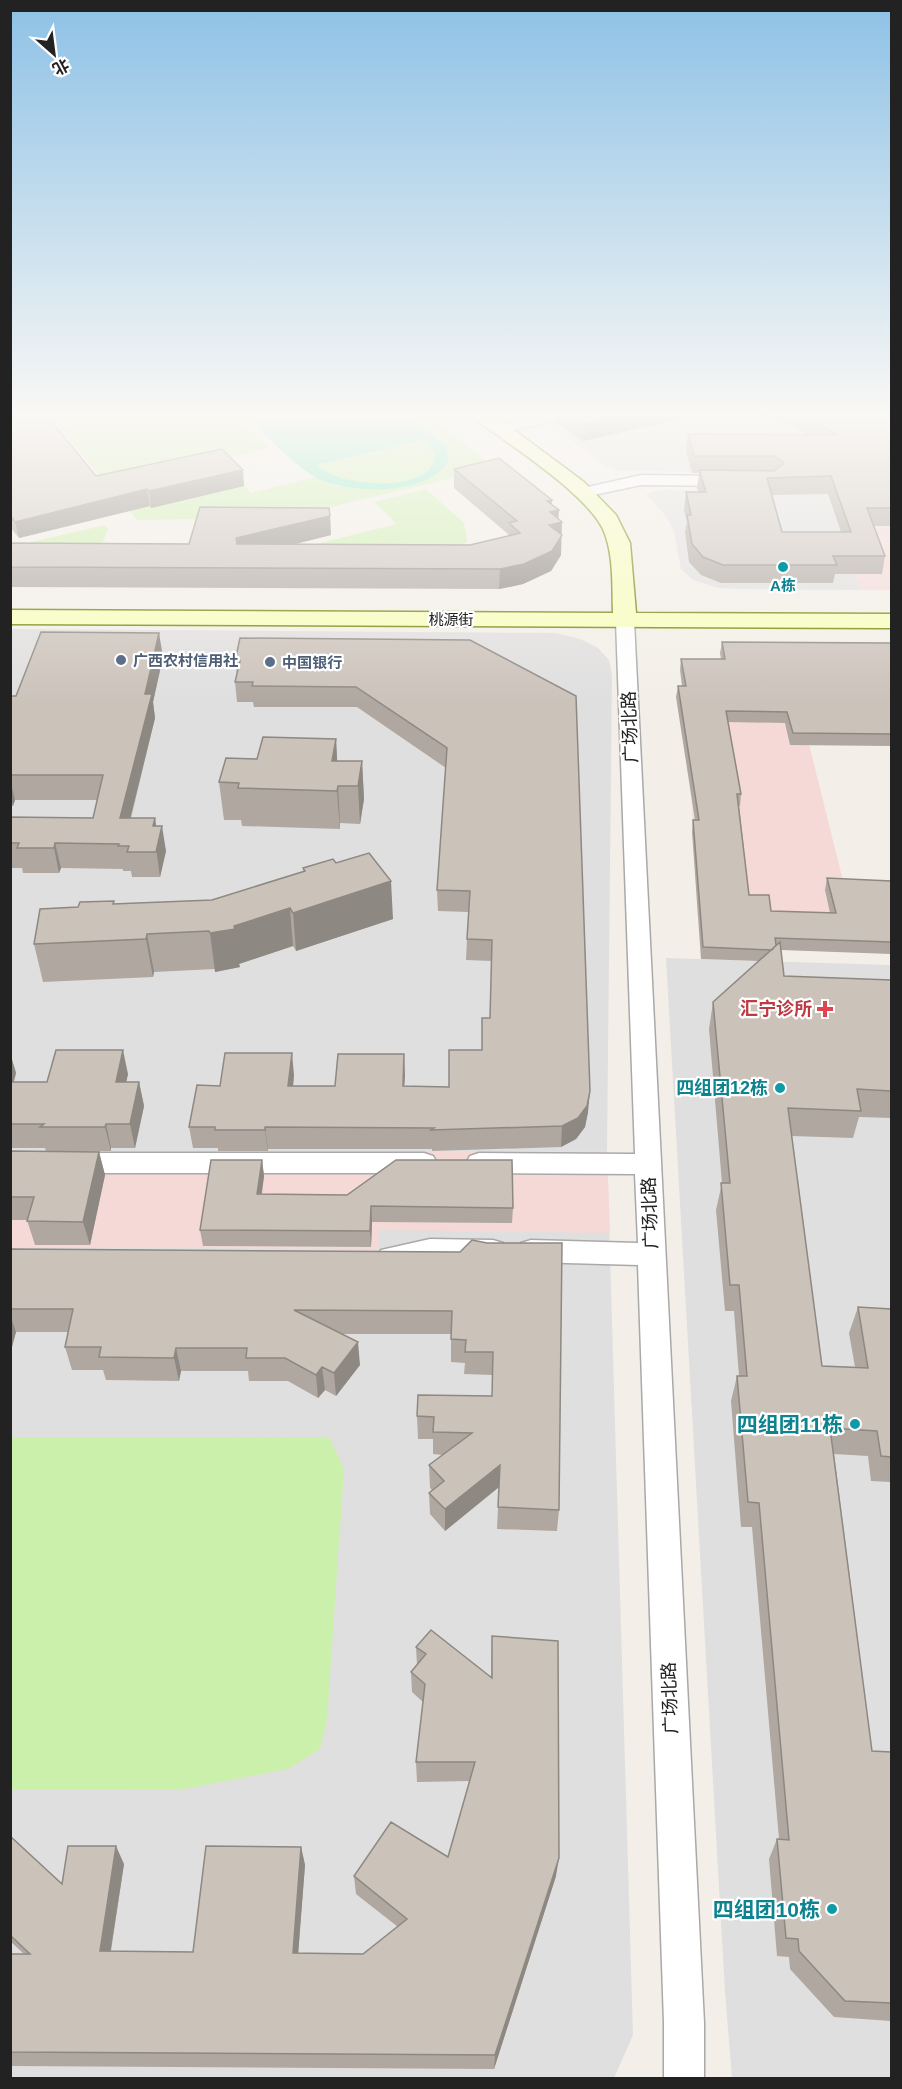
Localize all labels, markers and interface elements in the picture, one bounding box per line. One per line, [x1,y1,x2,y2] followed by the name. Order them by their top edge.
[24,24,84,84] north arrow
[50,56,72,78] text: 北
[776,560,790,574] marker: A栋
[770,577,796,594] place label: A栋
[428,611,474,628] street label: 桃源街
[133,652,238,669] place label: 广西农村信用社
[114,653,128,667] marker: 广西农村信用社
[282,654,342,671] place label: 中国银行
[263,655,277,669] marker: 中国银行
[619,691,641,763] street label: 广场北路
[740,999,812,1019] place label: 汇宁诊所
[816,1000,834,1018] marker: 汇宁诊所
[676,1078,768,1098] place label: 四组团12栋
[773,1081,787,1095] marker: 四组团12栋
[639,1177,661,1249] street label: 广场北路
[737,1413,843,1436] place label: 四组团11栋
[848,1417,862,1431] marker: 四组团11栋
[659,1662,681,1734] street label: 广场北路
[713,1898,820,1921] place label: 四组团10栋
[825,1902,839,1916] marker: 四组团10栋

